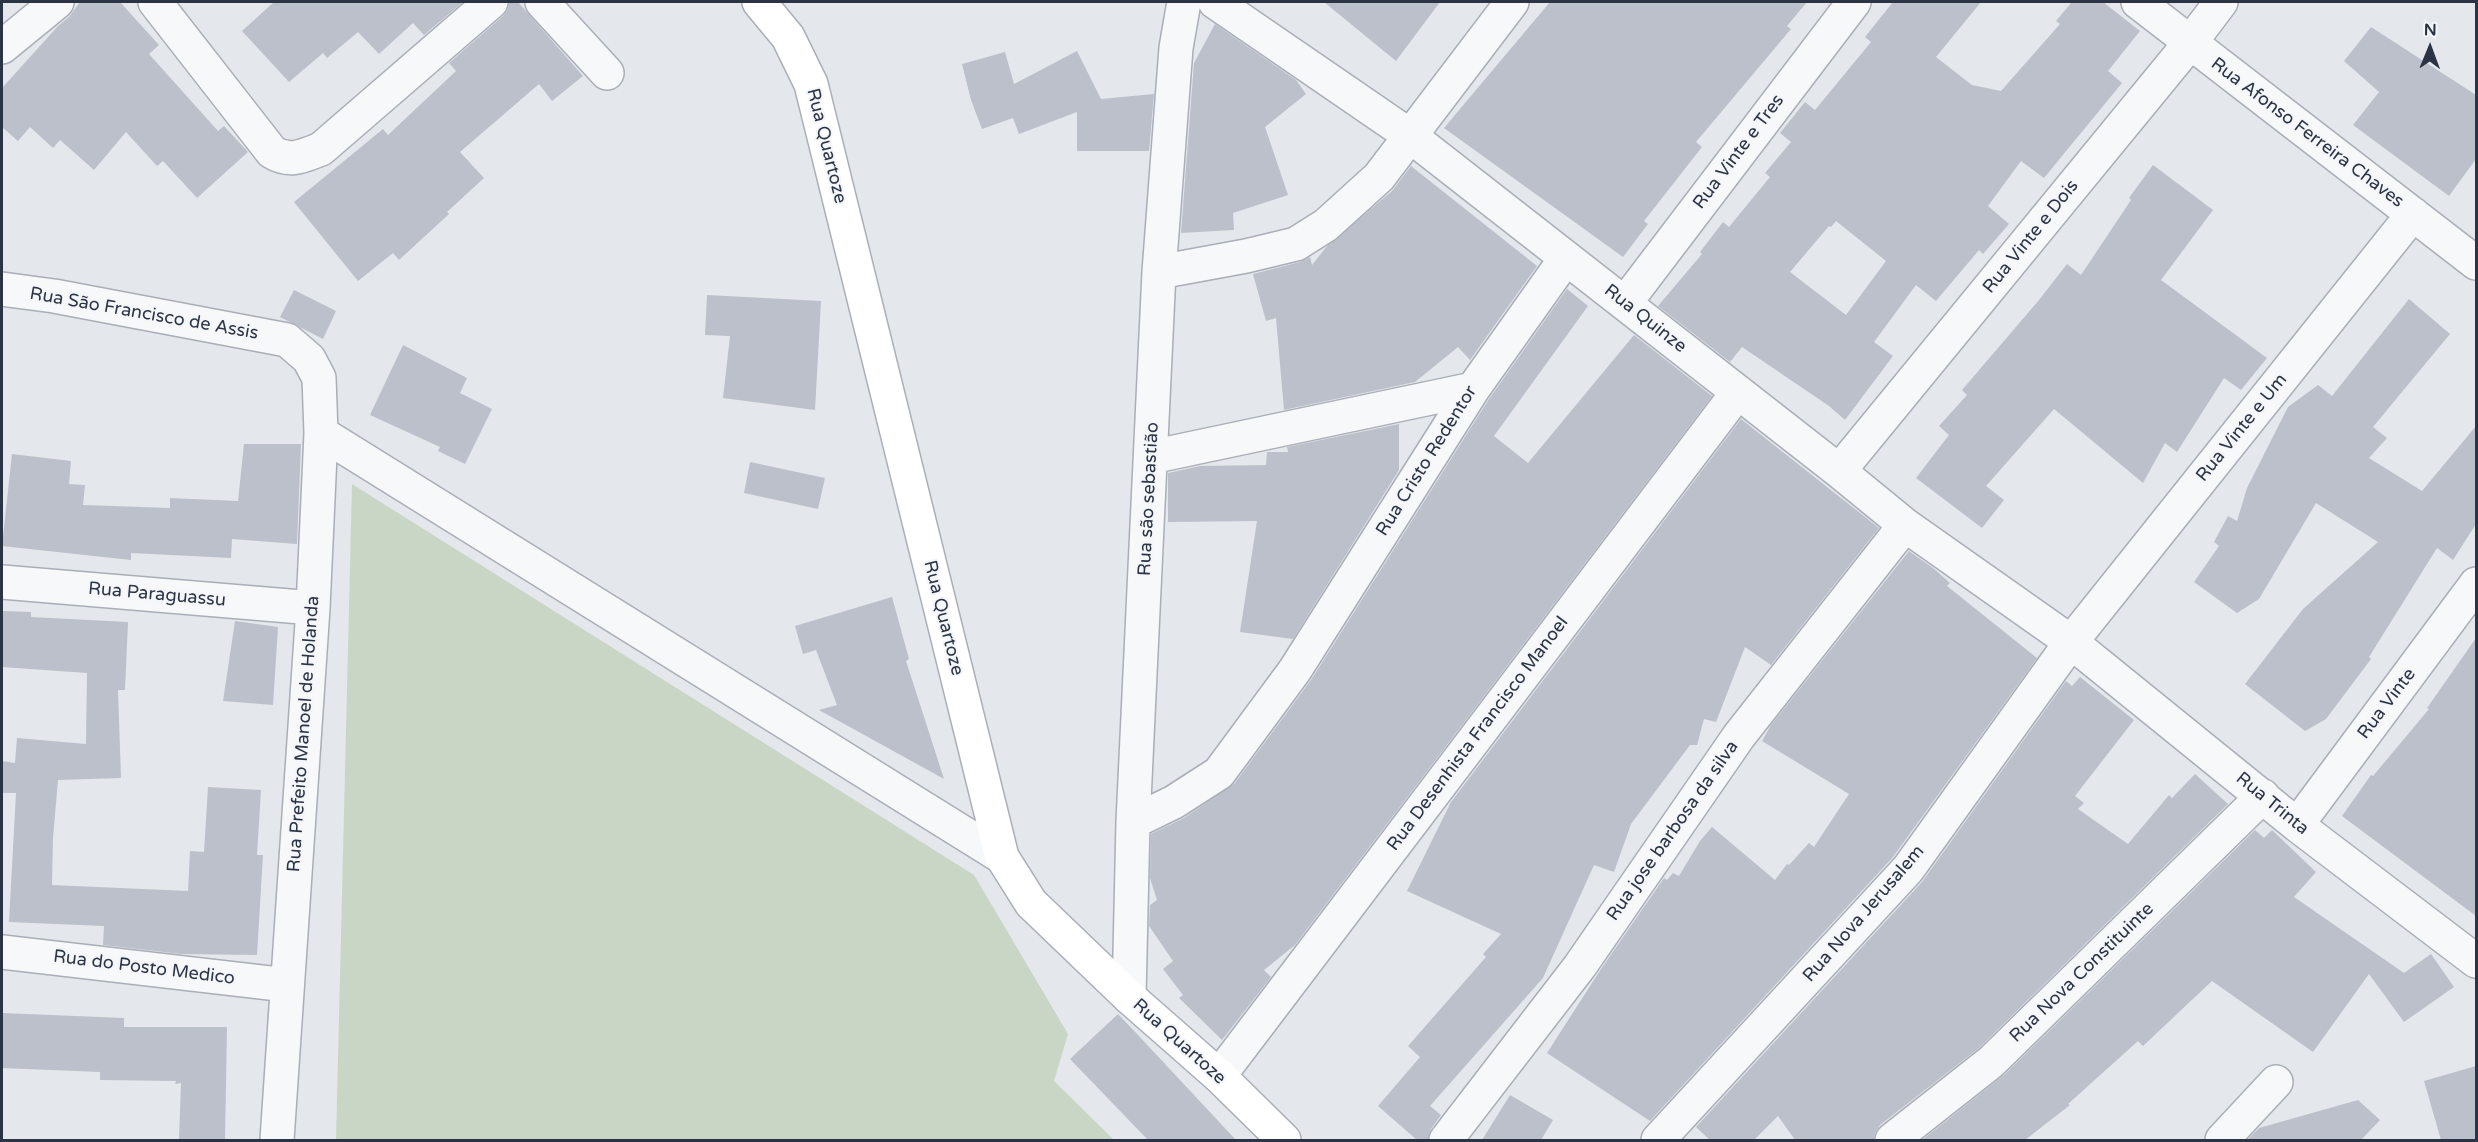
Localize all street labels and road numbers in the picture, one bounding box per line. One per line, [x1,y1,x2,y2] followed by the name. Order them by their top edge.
[2206,53,2408,213] street label: Rua Afonso Ferreira Chaves
[801,86,851,206] street label: Rua Quartoze
[1689,90,1789,214] street label: Rua Vinte e Tres
[1979,176,2083,298] street label: Rua Vinte e Dois
[1600,280,1690,358] street label: Rua Quinze
[28,283,260,345] street label: Rua São Francisco de Assis
[2192,370,2292,486] street label: Rua Vinte e Um
[1372,382,1482,540] street label: Rua Cristo Redentor
[1134,421,1164,577] street label: Rua são sebastião
[918,558,968,678] street label: Rua Quartoze
[87,578,227,612] street label: Rua Paraguassu
[284,595,324,873] street label: Rua Prefeito Manoel de Holanda
[1383,613,1573,855] street label: Rua Desenhista Francisco Manoel
[2353,664,2421,744] street label: Rua Vinte
[1602,737,1744,925] street label: Rua jose barbosa da silva
[2231,768,2313,840] street label: Rua Trinta
[1799,841,1929,987] street label: Rua Nova Jerusalem
[2005,899,2159,1047] street label: Rua Nova Constituinte
[52,946,236,990] street label: Rua do Posto Medico
[1128,995,1230,1089] street label: Rua Quartoze

